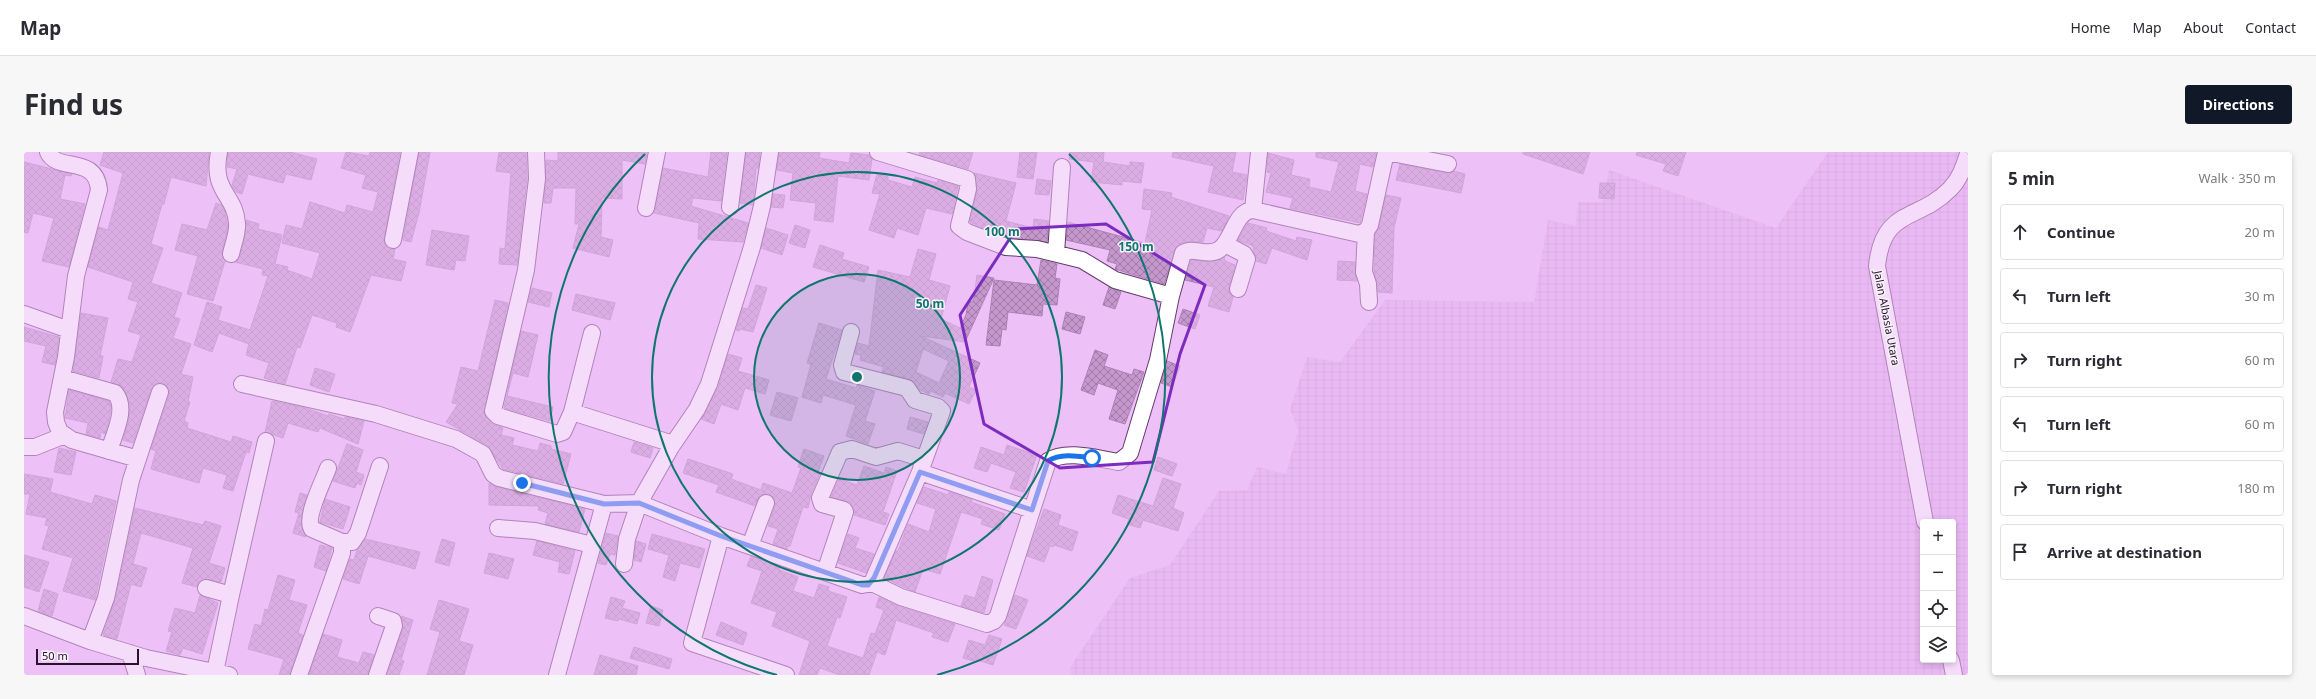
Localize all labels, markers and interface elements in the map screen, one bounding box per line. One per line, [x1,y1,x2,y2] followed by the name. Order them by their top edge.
[20,15,61,41] text: Map
[2071,18,2110,37] text: Home
[2132,18,2162,37] text: Map
[2184,18,2223,37] text: About
[2245,18,2296,37] text: Contact
[24,85,123,123] text: Find us
[2185,85,2292,124] button: Directions
[2008,167,2055,190] text: 5 min
[2198,169,2276,187] text: Walk · 350 m
[2009,221,2031,243] icon: ahead
[2047,222,2115,242] text: Continue
[984,223,1020,240] text: 100 m
[2245,223,2275,241] text: 20 m
[1118,238,1154,255] text: 150 m
[1871,268,1904,367] street label: Jalan Albasia Utara
[2009,285,2031,307] icon: left
[2047,286,2111,306] text: Turn left
[2245,287,2275,305] text: 30 m
[916,295,944,312] text: 50 m
[2009,349,2031,371] icon: right
[2047,350,2122,370] text: Turn right
[2245,351,2275,369] text: 60 m
[850,370,864,384] centre of rings
[2009,413,2031,435] icon: left
[2047,414,2111,434] text: Turn left
[2245,415,2275,433] text: 60 m
[1083,449,1101,467] route start
[513,474,531,492] route end
[2009,477,2031,499] icon: right
[2047,478,2122,498] text: Turn right
[2237,479,2275,497] text: 180 m
[1920,519,1956,663] map controls
[1920,519,1956,555] button: +
[2009,541,2031,563] icon: arrive
[2047,542,2202,562] text: Arrive at destination
[1920,555,1956,591] button: −
[1920,591,1956,627] button: locate
[1920,627,1956,663] button: layers
[36,647,139,666] scale bar
[42,648,68,663] text: 50 m

